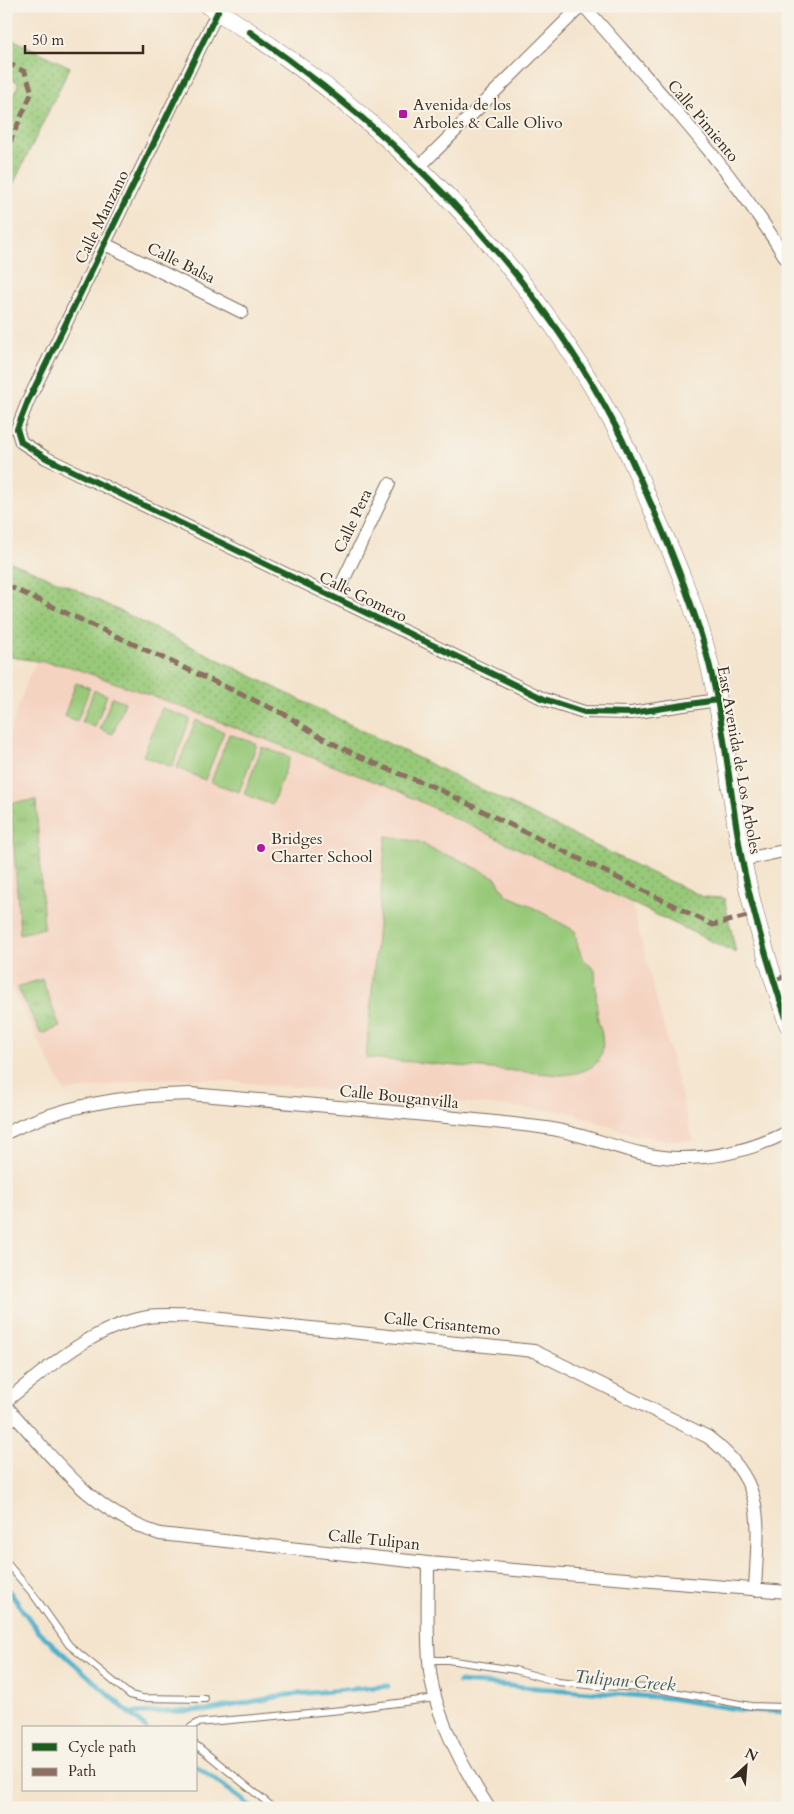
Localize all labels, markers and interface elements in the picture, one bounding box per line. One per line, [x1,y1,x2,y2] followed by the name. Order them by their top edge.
[25,22,142,54] scale bar
[32,30,64,50] text: 50 m
[662,75,744,167] street label: Calle Pimiento
[413,94,563,134] place label: Avenida de los Arboles & Calle Olivo
[397,108,409,120] marker: Avenida de los Arboles & Calle Olivo
[70,166,134,268] street label: Calle Manzano
[143,237,219,289] street label: Calle Balsa
[329,485,377,557] street label: Calle Pera
[315,566,411,628] street label: Calle Gomero
[712,664,766,856] street label: East Avenida de Los Arboles
[271,828,373,868] place label: Bridges Charter School
[255,842,267,854] marker: Bridges Charter School
[338,1080,460,1114] street label: Calle Bouganvilla
[383,1307,502,1341] street label: Calle Crisantemo
[327,1524,421,1556] street label: Calle Tulipan
[573,1664,677,1698] water label: Tulipan Creek
[22,1726,198,1792] legend
[68,1737,137,1757] text: Cycle path
[722,1742,772,1792] north arrow
[742,1744,761,1766] text: N
[68,1761,97,1781] text: Path

